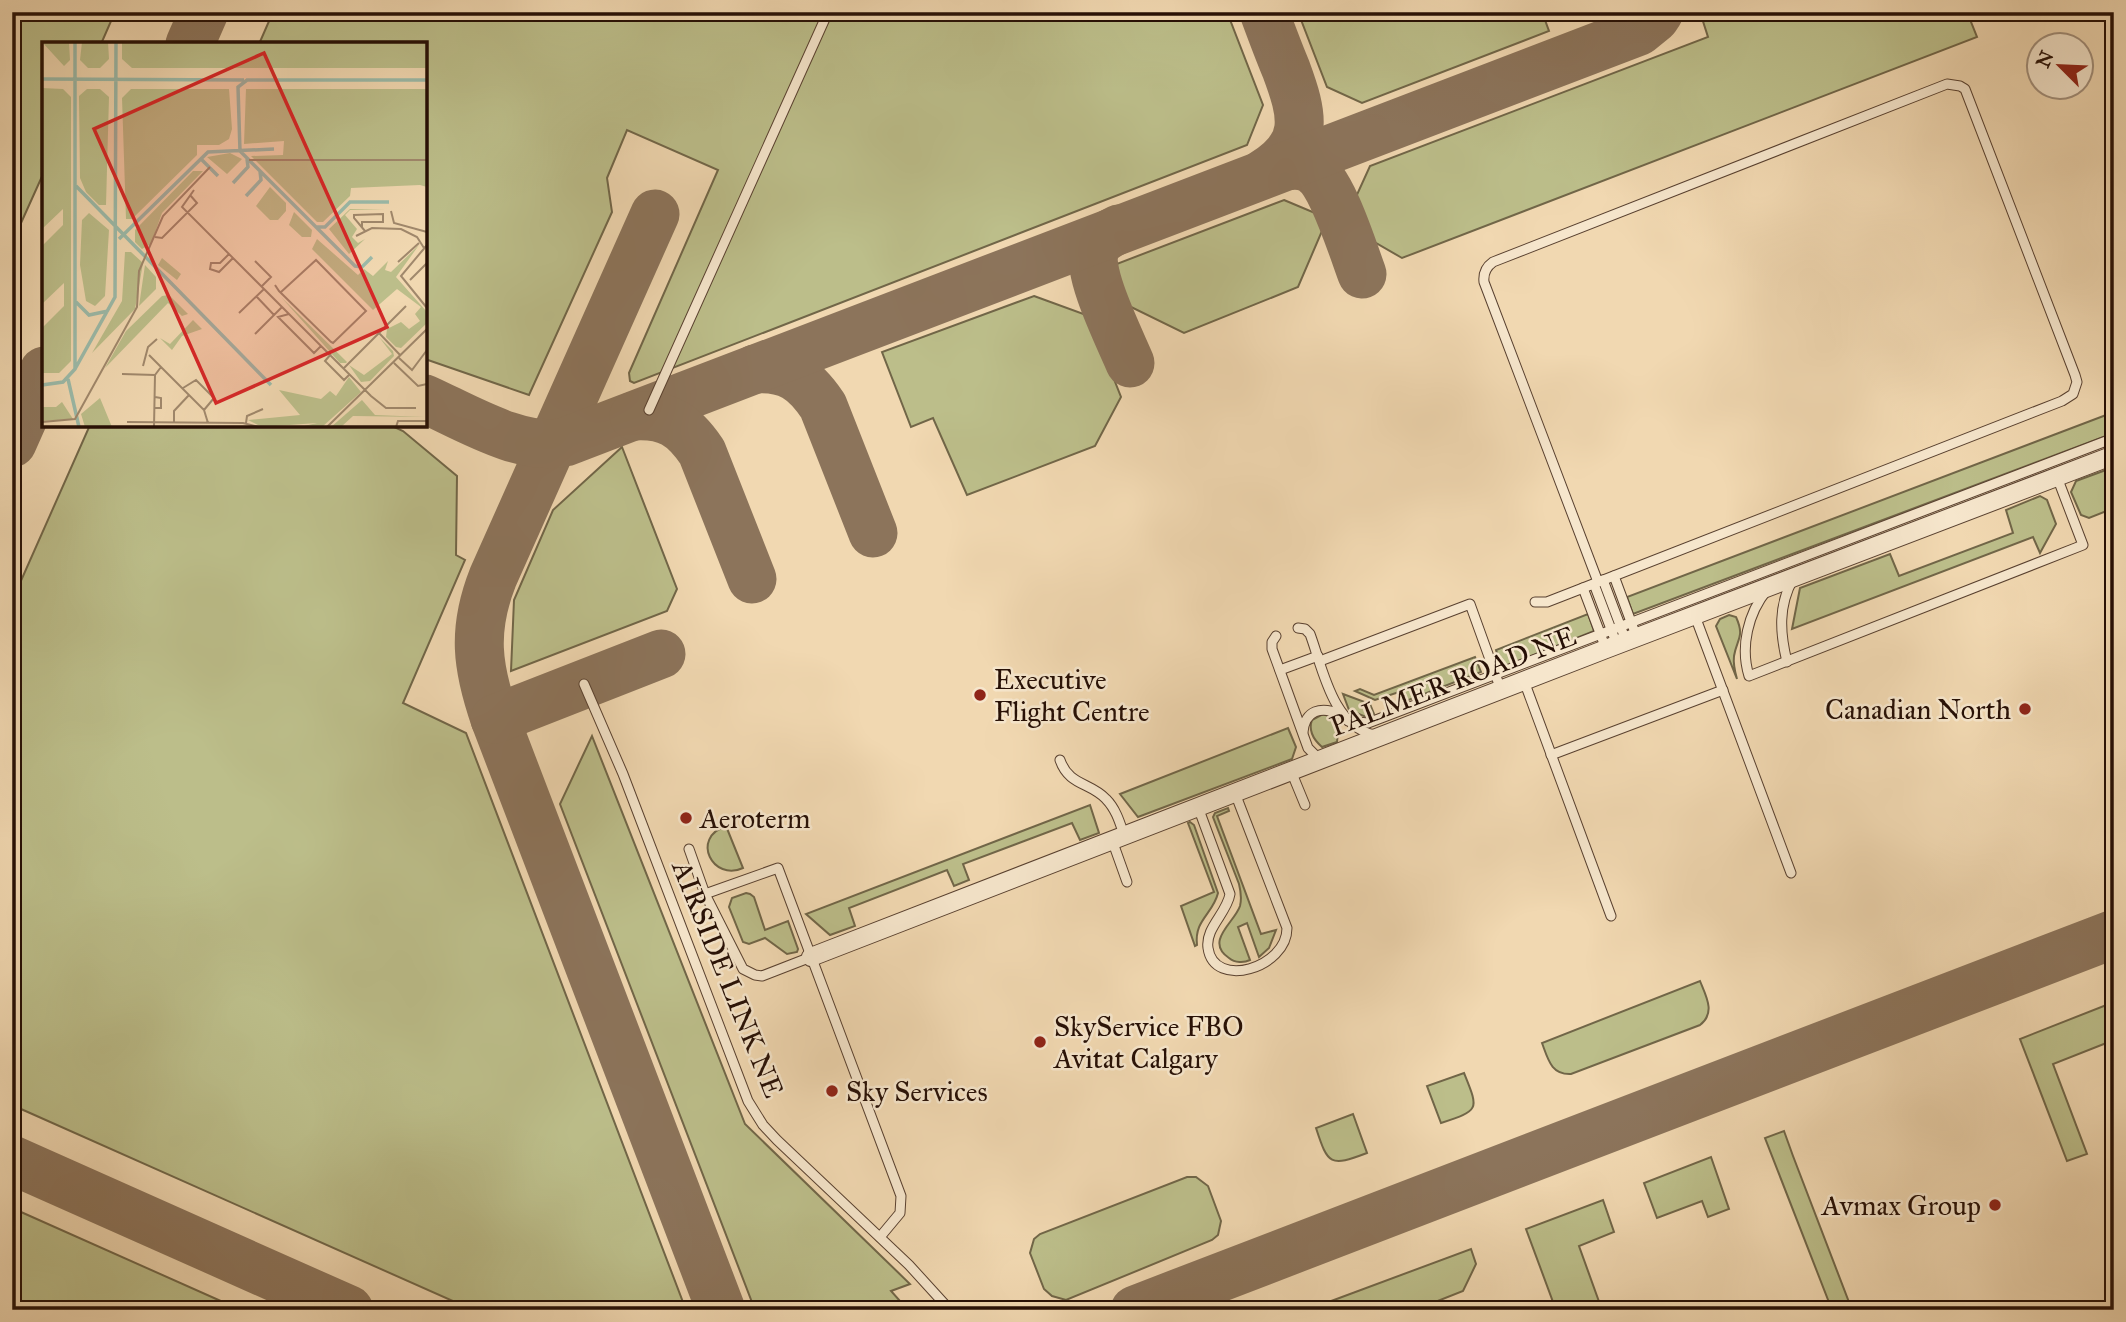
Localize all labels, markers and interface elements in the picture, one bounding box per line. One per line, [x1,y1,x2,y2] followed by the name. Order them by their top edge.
[2024,32,2094,102] north arrow
[42,42,427,427] inset map
[2031,47,2059,71] text: N
[1325,618,1581,744] street label: PALMER ROAD NE
[994,662,1150,729] place label: Executive Flight Centre
[972,687,988,703] marker: Executive Flight Centre
[1825,692,2011,727] place label: Canadian North
[2017,701,2033,717] marker: Canadian North
[699,801,811,836] place label: Aeroterm
[678,810,694,826] marker: Aeroterm
[664,854,792,1103] street label: AIRSIDE LINK NE
[1053,1009,1244,1076] place label: SkyService FBO Avitat Calgary
[1032,1034,1048,1050] marker: SkyService FBO Avitat Calgary
[846,1074,988,1109] place label: Sky Services
[824,1083,840,1099] marker: Sky Services
[1821,1188,1981,1223] place label: Avmax Group
[1987,1197,2003,1213] marker: Avmax Group

